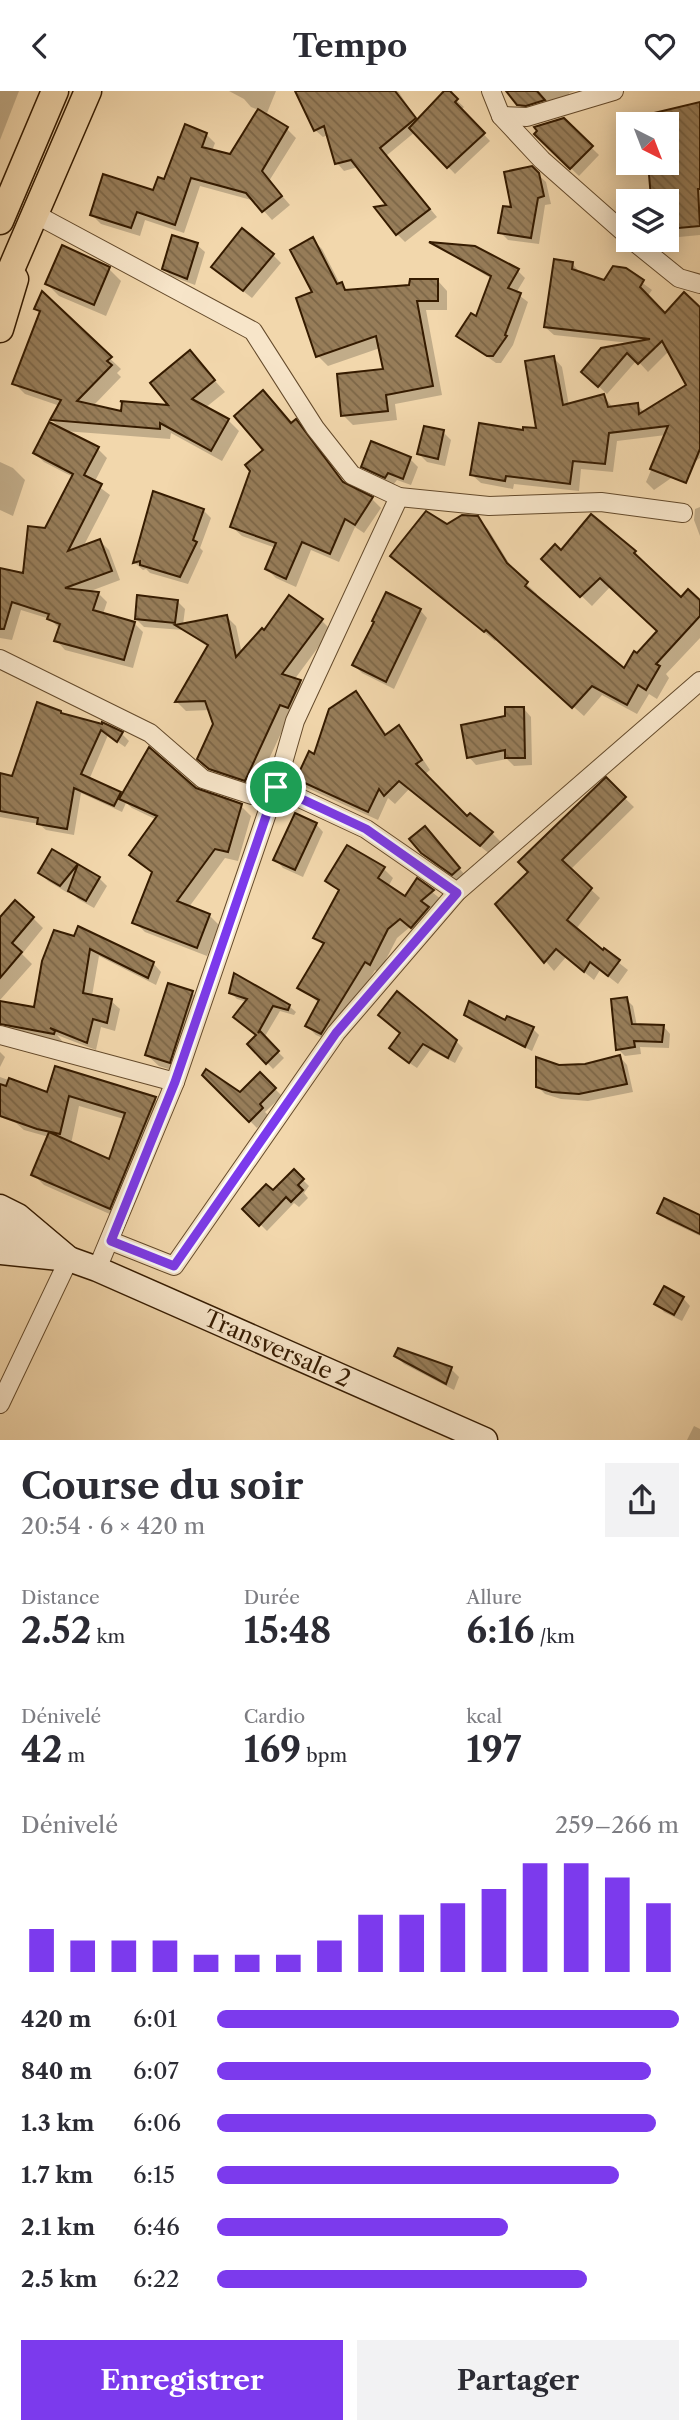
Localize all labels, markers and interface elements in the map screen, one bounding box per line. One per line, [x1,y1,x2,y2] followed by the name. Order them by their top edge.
[293,26,407,65] text: Tempo
[21,27,59,65] icon: back
[641,27,679,65] icon: heart
[616,112,679,175] north arrow
[616,112,679,252] map controls
[616,189,679,252] button: layers
[246,757,306,817] pin
[257,768,295,806] icon: arrive
[199,1304,355,1393] street label: Transversale 2
[21,1462,303,1509] text: Course du soir
[605,1463,679,1537] button: share
[21,1512,205,1540] text: 20:54 · 6 × 420 m
[21,1586,100,1609] text: Distance
[244,1586,300,1609] text: Durée
[466,1586,522,1609] text: Allure
[21,1609,91,1652] text: 2.52
[244,1609,331,1652] text: 15:48
[466,1609,534,1652] text: 6:16
[91,1625,125,1648] text: km
[534,1625,575,1648] text: /km
[21,1705,101,1728] text: Dénivelé
[244,1705,305,1728] text: Cardio
[466,1705,502,1728] text: kcal
[21,1728,62,1771] text: 42
[244,1728,301,1771] text: 169
[466,1728,521,1771] text: 197
[62,1744,85,1767] text: m
[301,1744,347,1767] text: bpm
[21,1811,118,1839] text: Dénivelé
[555,1811,679,1839] text: 259–266 m
[21,2005,92,2033] text: 420 m
[133,2005,177,2033] text: 6:01
[21,2057,92,2085] text: 840 m
[133,2057,179,2085] text: 6:07
[21,2109,95,2137] text: 1.3 km
[133,2109,181,2137] text: 6:06
[21,2161,93,2189] text: 1.7 km
[133,2161,175,2189] text: 6:15
[21,2213,95,2241] text: 2.1 km
[133,2213,180,2241] text: 6:46
[21,2265,97,2293] text: 2.5 km
[133,2265,179,2293] text: 6:22
[21,2340,343,2420] button: Enregistrer
[357,2340,679,2420] button: Partager

